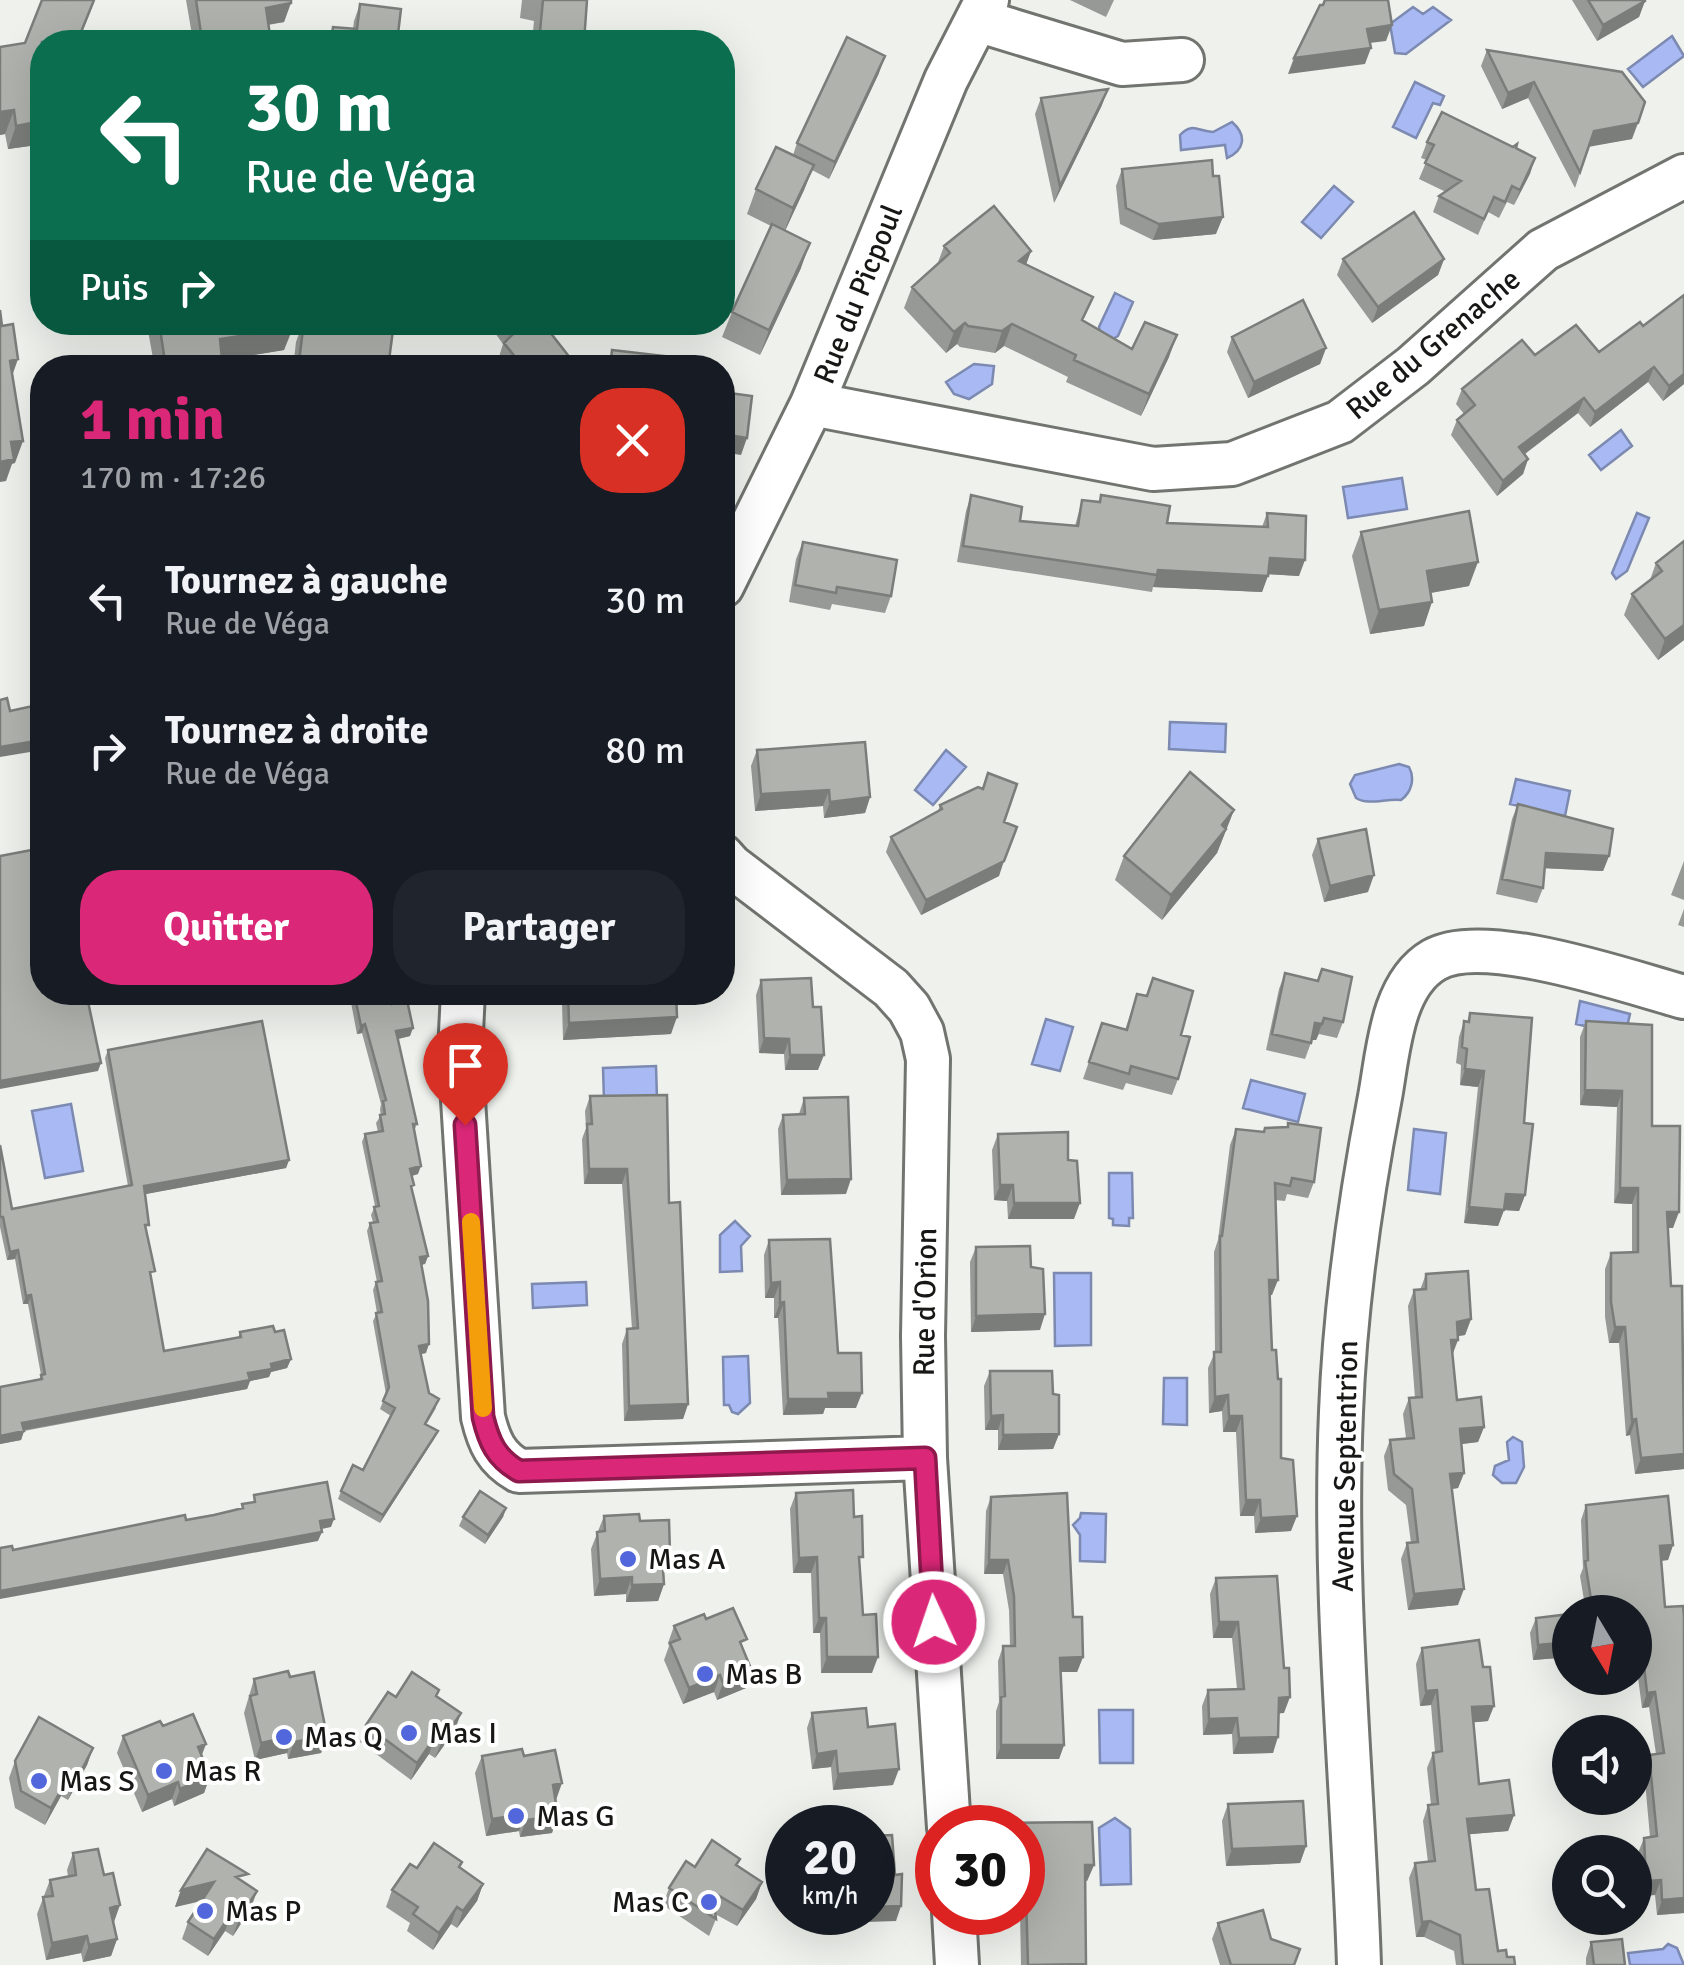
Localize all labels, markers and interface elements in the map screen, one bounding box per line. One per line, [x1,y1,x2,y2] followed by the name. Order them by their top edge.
[245,64,393,150] text: 30 m
[80,70,210,200] icon: left
[245,150,477,205] text: Rue de Véga
[806,199,911,389] street label: Rue du Picpoul
[169,260,224,315] icon: right
[1339,261,1528,428] street label: Rue du Grenache
[80,264,149,311] text: Puis
[80,383,225,457] text: 1 min
[580,388,685,493] button: close
[80,458,266,497] text: 170 m · 17:26
[165,557,448,604] text: Tournez à gauche
[80,573,135,628] icon: left
[605,577,685,624] text: 30 m
[165,604,330,643] text: Rue de Véga
[165,707,429,754] text: Tournez à droite
[80,723,135,778] icon: right
[605,727,685,774] text: 80 m
[165,754,330,793] text: Rue de Véga
[80,870,373,985] button: Quitter
[393,870,685,985] button: Partager
[423,1023,508,1126] pin
[438,1038,493,1093] icon: arrive
[906,1227,945,1377] street label: Rue d'Orion
[1325,1340,1366,1592] street label: Avenue Septentrion
[648,1541,726,1578] place label: Mas A
[617,1548,639,1570] marker: Mas A
[882,1570,986,1674] position arrow
[1552,1595,1652,1695] north arrow
[1552,1595,1652,1935] map controls
[725,1656,802,1693] place label: Mas B
[694,1663,716,1685] marker: Mas B
[429,1715,497,1752] place label: Mas I
[1552,1715,1652,1815] button: sound
[304,1719,383,1756] place label: Mas Q
[398,1722,420,1744] marker: Mas I
[273,1726,295,1748] marker: Mas Q
[184,1753,261,1790] place label: Mas R
[153,1760,175,1782] marker: Mas R
[59,1763,135,1800] place label: Mas S
[28,1770,50,1792] marker: Mas S
[536,1798,614,1835] place label: Mas G
[505,1805,527,1827] marker: Mas G
[915,1805,1045,1935] speed limit sign: 30
[803,1827,857,1889] text: 20
[1552,1835,1652,1935] button: search
[802,1880,858,1911] text: km/h
[612,1884,689,1921] place label: Mas C
[698,1891,720,1913] marker: Mas C
[225,1893,301,1930] place label: Mas P
[194,1900,216,1922] marker: Mas P

